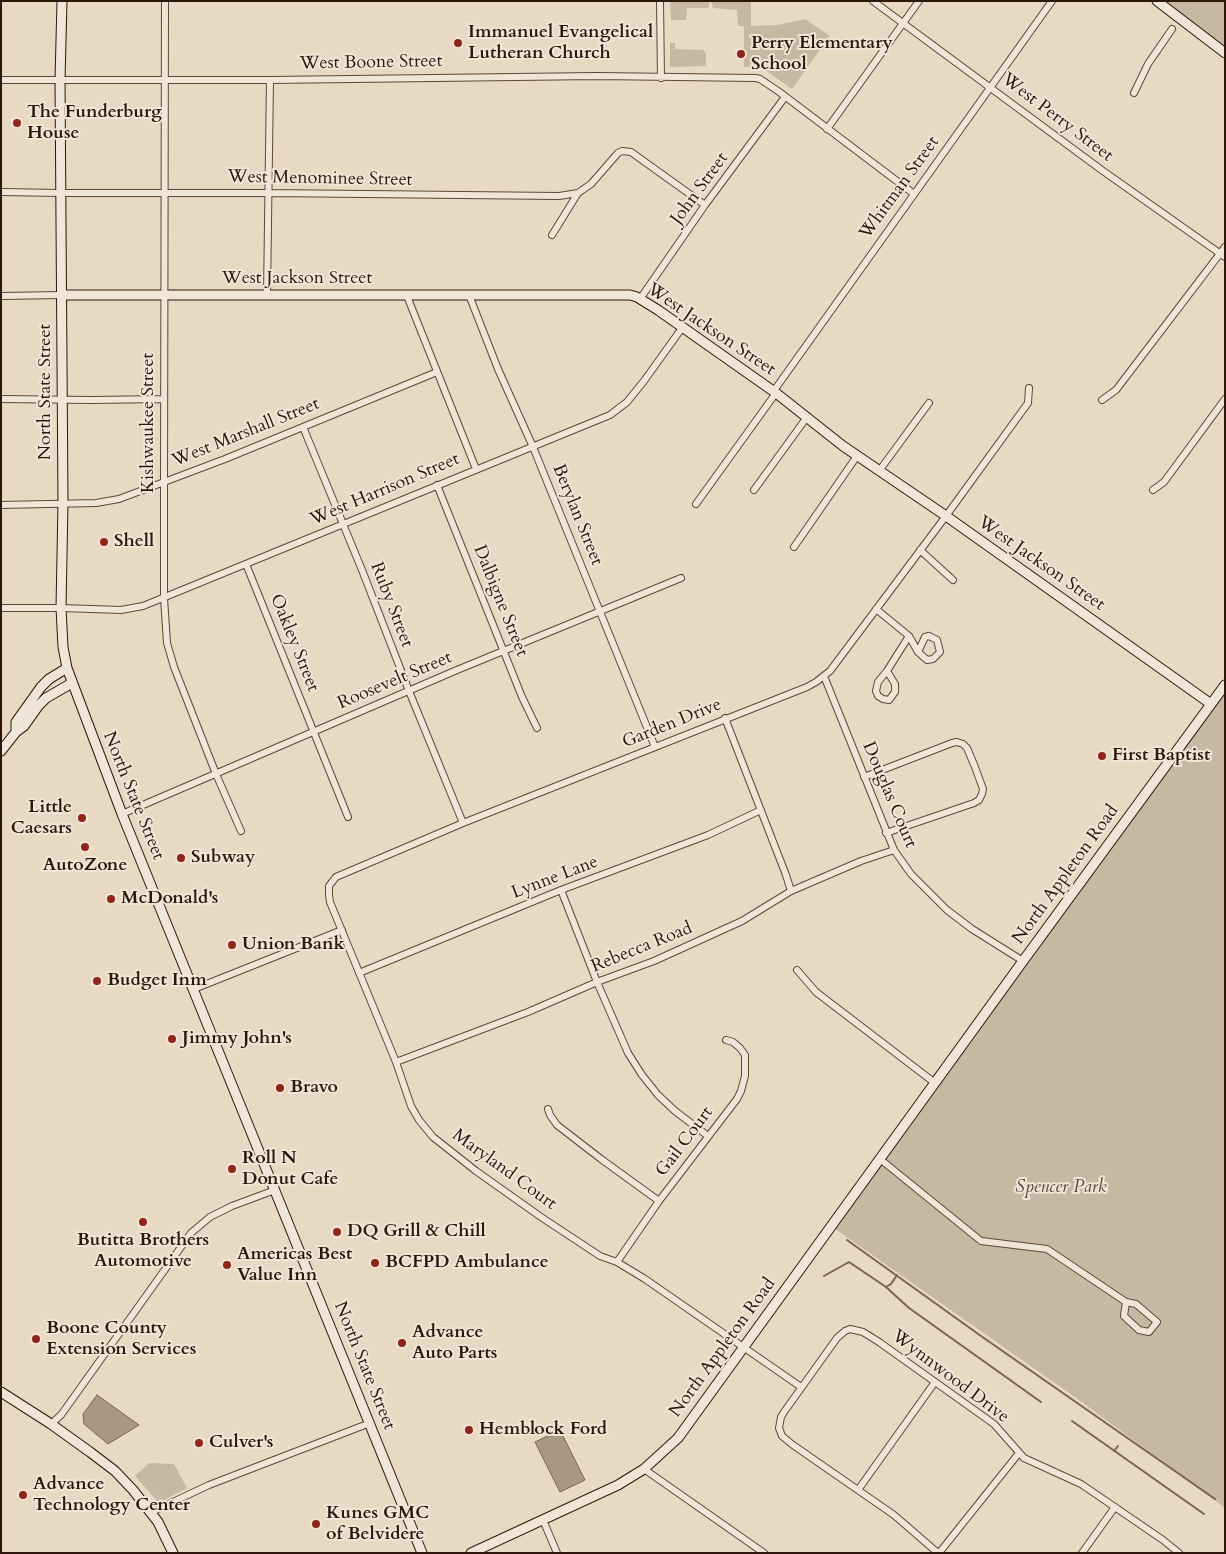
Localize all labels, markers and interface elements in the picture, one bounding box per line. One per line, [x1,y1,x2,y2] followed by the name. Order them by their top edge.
[468,22,653,64] place label: Immanuel Evangelical Lutheran Church
[751,33,893,76] place label: Perry Elementary School
[452,37,464,49] marker: Immanuel Evangelical Lutheran Church
[735,48,747,60] marker: Perry Elementary School
[299,51,443,75] street label: West Boone Street
[997,69,1117,167] street label: West Perry Street
[27,102,162,144] place label: The Funderburg House
[11,117,23,129] marker: The Funderburg House
[855,132,945,244] street label: Whitman Street
[667,149,733,229] street label: John Street
[227,167,413,191] street label: West Menominee Street
[222,268,372,290] street label: West Jackson Street
[643,279,779,381] street label: West Jackson Street
[35,324,57,460] street label: North State Street
[138,353,160,493] street label: Kishwaukee Street
[169,394,323,472] street label: West Marshall Street
[307,449,463,531] street label: West Harrison Street
[547,461,607,569] street label: Berylan Street
[973,512,1109,616] street label: West Jackson Street
[114,531,154,553] place label: Shell
[98,536,110,548] marker: Shell
[468,542,532,660] street label: Dalbigne Street
[365,559,417,651] street label: Ruby Street
[265,591,323,695] street label: Oakley Street
[335,647,455,715] street label: Roosevelt Street
[619,694,725,754] street label: Garden Drive
[97,729,169,863] street label: North State Street
[857,739,921,851] street label: Douglas Court
[1112,745,1210,767] place label: First Baptist
[1096,750,1108,762] marker: First Baptist
[11,797,72,840] place label: Little Caesars
[1008,801,1124,949] street label: North Appleton Road
[76,812,88,824] marker: Little Caesars
[79,841,91,853] marker: AutoZone
[191,847,255,869] place label: Subway
[175,852,187,864] marker: Subway
[509,852,601,904] street label: Lynne Lane
[43,855,127,877] place label: AutoZone
[121,888,218,910] place label: McDonald's
[105,893,117,905] marker: McDonald's
[588,918,696,978] street label: Rebecca Road
[242,934,345,956] place label: Union Bank
[226,939,238,951] marker: Union Bank
[107,970,207,992] place label: Budget Inm
[91,975,103,987] marker: Budget Inm
[182,1028,292,1050] place label: Jimmy John's
[166,1033,178,1045] marker: Jimmy John's
[290,1077,338,1099] place label: Bravo
[274,1082,286,1094] marker: Bravo
[652,1103,718,1181] street label: Gail Court
[448,1125,560,1215] street label: Maryland Court
[242,1148,338,1190] place label: Roll N Donut Cafe
[226,1163,238,1175] marker: Roll N Donut Cafe
[1015,1177,1107,1199] park label: Spencer Park
[137,1216,149,1228] marker: Butitta Brothers Automotive
[347,1221,486,1243] place label: DQ Grill & Chill
[331,1226,343,1238] marker: DQ Grill & Chill
[77,1230,209,1272] place label: Butitta Brothers Automotive
[237,1244,352,1286] place label: Americas Best Value Inn
[385,1252,549,1274] place label: BCFPD Ambulance
[369,1257,381,1269] marker: BCFPD Ambulance
[221,1259,233,1271] marker: Americas Best Value Inn
[665,1274,781,1422] street label: North Appleton Road
[328,1299,400,1433] street label: North State Street
[46,1318,197,1360] place label: Boone County Extension Services
[412,1322,498,1365] place label: Advance Auto Parts
[887,1326,1013,1428] street label: Wynnwood Drive
[30,1333,42,1345] marker: Boone County Extension Services
[396,1337,408,1349] marker: Advance Auto Parts
[479,1419,607,1441] place label: Hemblock Ford
[463,1424,475,1436] marker: Hemblock Ford
[209,1432,273,1454] place label: Culver's
[193,1437,205,1449] marker: Culver's
[33,1474,190,1516] place label: Advance Technology Center
[17,1489,29,1501] marker: Advance Technology Center
[326,1503,429,1546] place label: Kunes GMC of Belvidere
[310,1518,322,1530] marker: Kunes GMC of Belvidere

